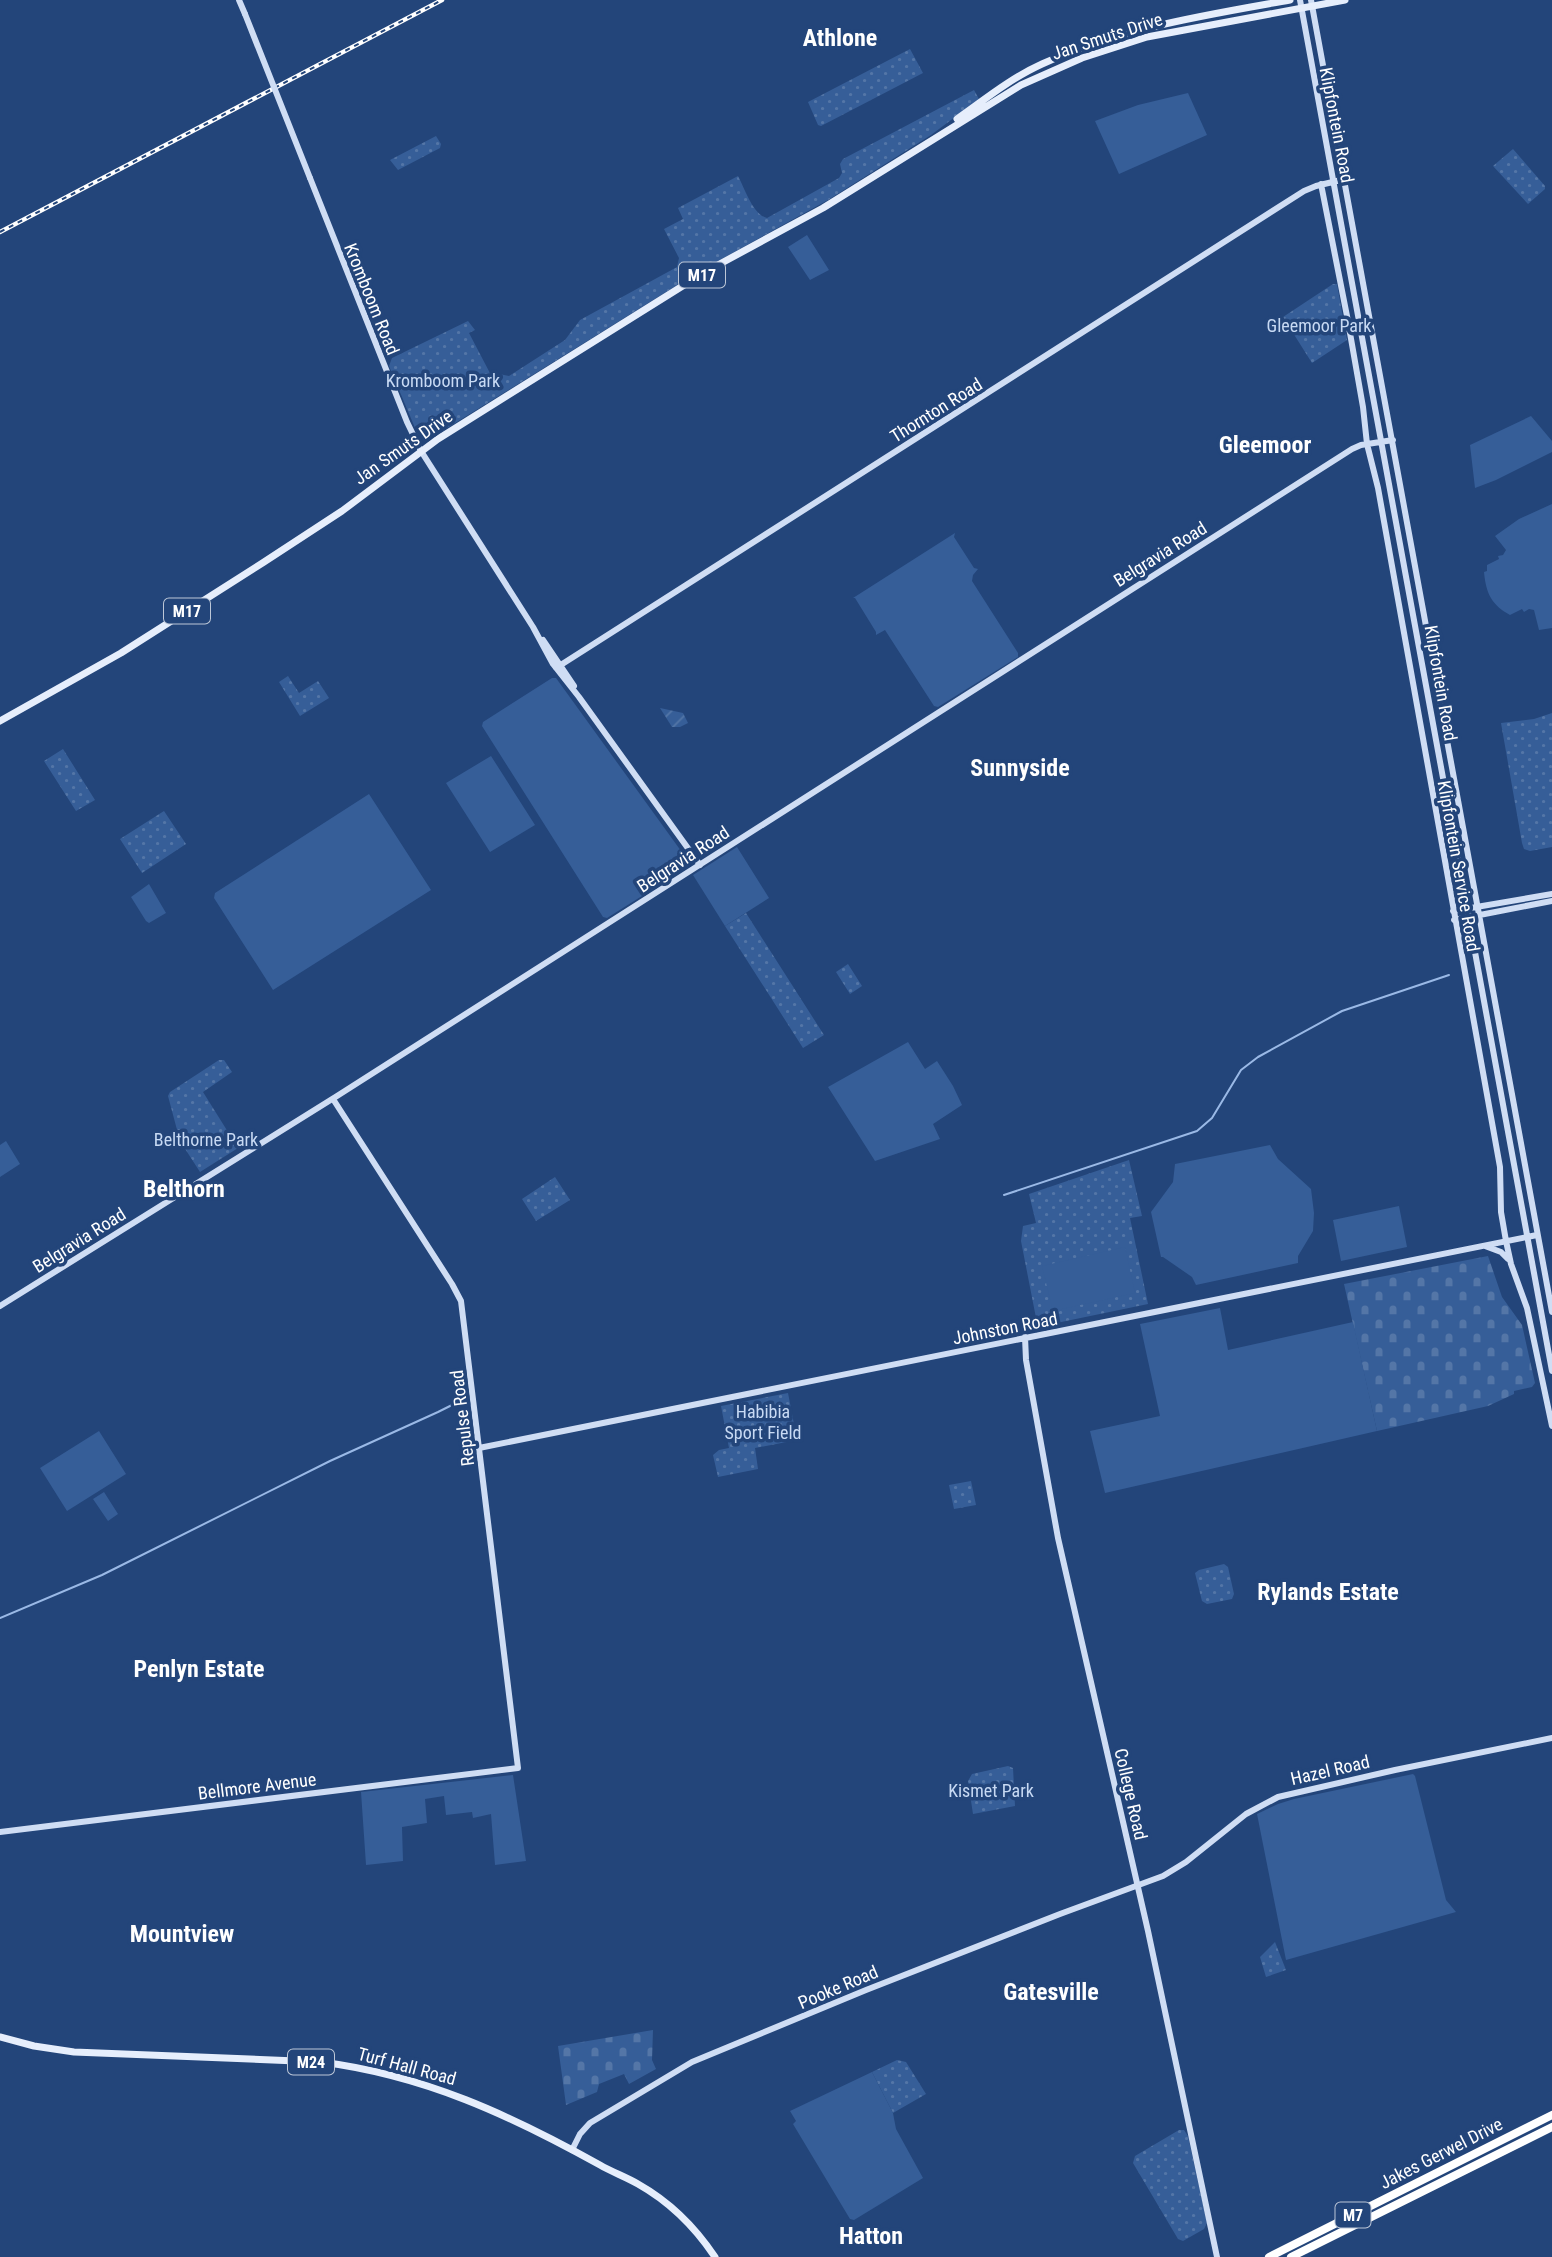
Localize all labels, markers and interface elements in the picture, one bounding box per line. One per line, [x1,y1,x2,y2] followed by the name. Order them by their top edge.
[1049,8,1165,64] street label: Jan Smuts Drive
[803,24,877,52] district label: Athlone
[1316,65,1358,185] street label: Klipfontein Road
[340,240,404,358] street label: Kromboom Road
[679,262,725,288] road number: M17
[1267,315,1371,336] park label: Gleemoor Park
[386,370,500,391] park label: Kromboom Park
[886,373,986,447] street label: Thornton Road
[350,405,456,489] street label: Jan Smuts Drive
[1219,431,1311,459] district label: Gleemoor
[1110,517,1210,591] street label: Belgravia Road
[164,598,210,624] road number: M17
[1420,623,1462,743] street label: Klipfontein Road
[970,754,1070,782] district label: Sunnyside
[1434,779,1484,953] street label: Klipfontein Service Road
[633,821,733,897] street label: Belgravia Road
[154,1129,258,1150] park label: Belthorne Park
[143,1175,225,1203] district label: Belthorn
[29,1203,129,1277] street label: Belgravia Road
[951,1308,1059,1348] street label: Johnston Road
[446,1369,478,1467] street label: Repulse Road
[725,1401,801,1443] park label: Habibia Sport Field
[1257,1578,1399,1606] district label: Rylands Estate
[133,1655,265,1683] district label: Penlyn Estate
[1110,1746,1152,1842] street label: College Road
[1288,1751,1372,1789] street label: Hazel Road
[197,1768,317,1804] street label: Bellmore Avenue
[948,1780,1034,1801] park label: Kismet Park
[130,1920,234,1948] district label: Mountview
[795,1961,881,2013] street label: Pooke Road
[1003,1978,1099,2006] district label: Gatesville
[356,2043,458,2089] street label: Turf Hall Road
[288,2050,334,2074] road number: M24
[1376,2113,1506,2193] street label: Jakes Gerwel Drive
[1336,2202,1370,2228] road number: M7
[839,2222,903,2250] district label: Hatton

